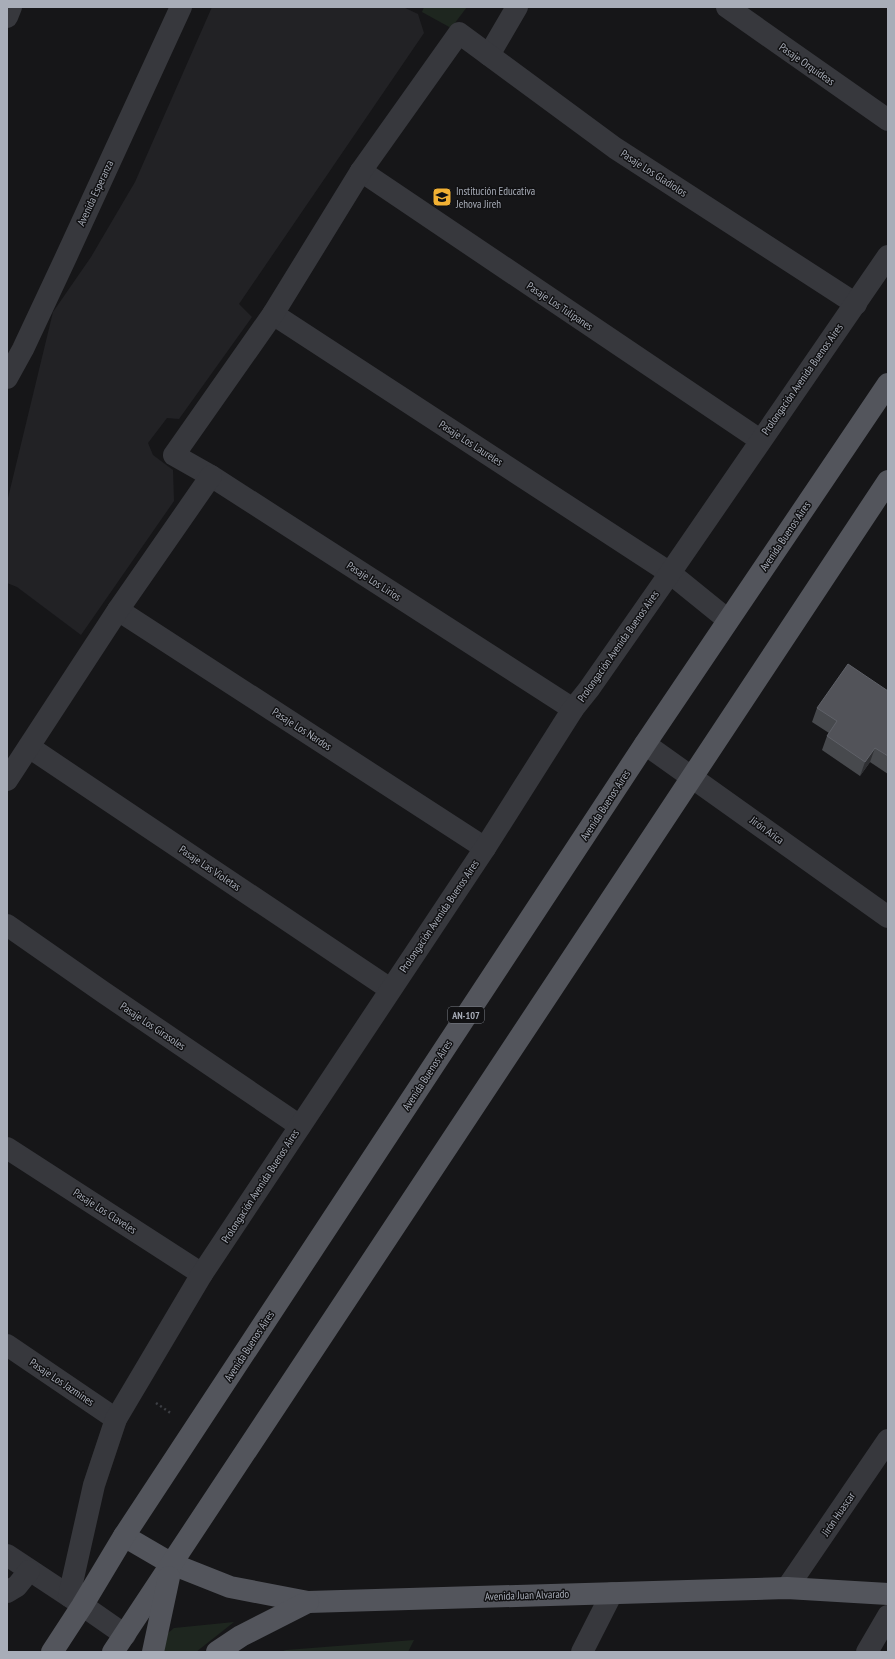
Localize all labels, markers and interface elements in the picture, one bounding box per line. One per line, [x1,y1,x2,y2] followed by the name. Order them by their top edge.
[776,40,838,88] street label: Pasaje Orquideas
[618,146,690,200] street label: Pasaje Los Gladiolos
[74,158,116,228] street label: Avenida Esperanza
[455,184,535,211] place label: Institución Educativa Jehova Jireh
[431,186,453,208] school or university icon: Institución Educativa Jehova Jireh
[524,279,596,333] street label: Pasaje Los Tulipanes
[758,320,846,437] street label: Prolongación Avenida Buenos Aires
[436,417,506,469] street label: Pasaje Los Laureles
[757,498,814,574] street label: Avenida Buenos Aires
[344,558,404,604] street label: Pasaje Los Lirios
[574,587,662,704] street label: Prolongación Avenida Buenos Aires
[270,705,335,754] street label: Pasaje Los Nardos
[577,767,633,843] street label: Avenida Buenos Aires
[746,812,787,847] street label: Jirón Arica
[176,842,244,894] street label: Pasaje Las Violetas
[396,857,482,975] street label: Prolongación Avenida Buenos Aires
[118,999,189,1053] street label: Pasaje Los Girasoles
[448,1007,484,1023] road number: AN-107
[399,1037,455,1113] street label: Avenida Buenos Aires
[218,1126,302,1245] street label: Prolongación Avenida Buenos Aires
[71,1185,140,1237] street label: Pasaje Los Claveles
[221,1308,277,1384] street label: Avenida Buenos Aires
[27,1355,97,1409] street label: Pasaje Los Jazmines
[818,1489,858,1540] street label: Jirón Huascar
[485,1587,570,1603] street label: Avenida Juan Alvarado

